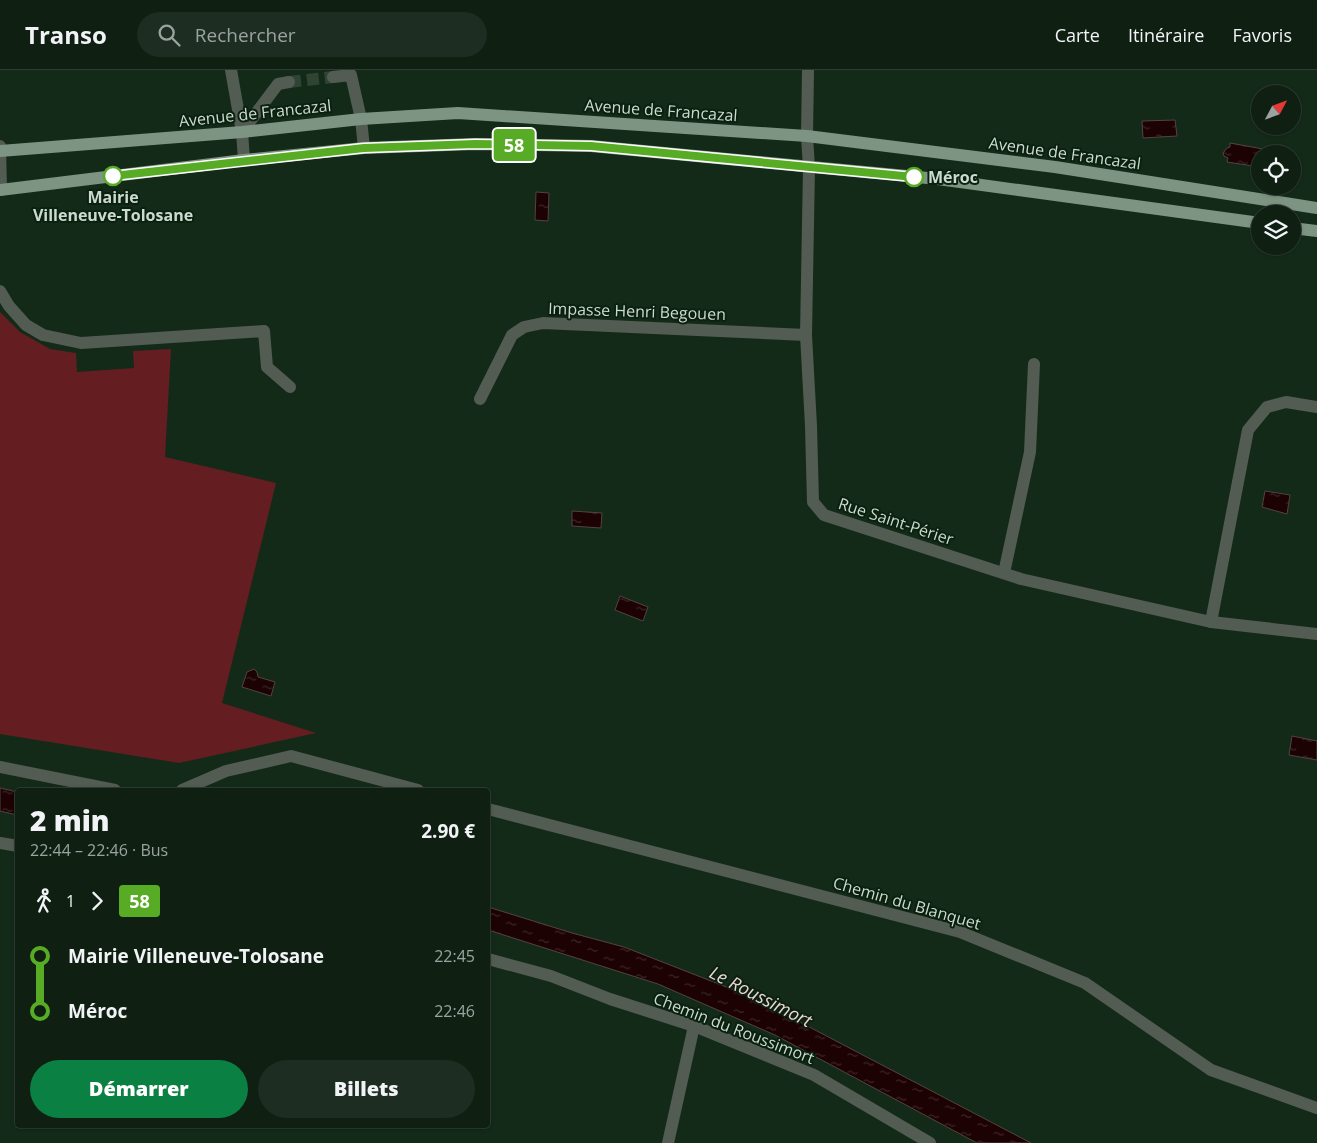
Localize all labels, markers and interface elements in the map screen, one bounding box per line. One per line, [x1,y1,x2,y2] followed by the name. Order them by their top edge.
[137,12,487,57] search box
[25,18,107,51] text: Transo
[155,21,183,49] icon: search
[195,22,296,48] text: Rechercher
[1055,23,1100,47] text: Carte
[1128,23,1204,47] text: Itinéraire
[1232,23,1292,47] text: Favoris
[1251,85,1301,135] north arrow
[1251,85,1301,255] map controls
[178,94,332,132] street label: Avenue de Francazal
[584,94,738,126] street label: Avenue de Francazal
[492,129,536,161] line badge: 58
[988,131,1142,175] street label: Avenue de Francazal
[504,133,524,157] text: 58
[1251,145,1301,195] button: locate
[103,166,123,186] marker: Mairie Villeneuve-Tolosane
[928,166,978,188] place label: Méroc
[904,167,924,187] marker: Méroc
[33,186,193,226] place label: Mairie Villeneuve-Tolosane
[1251,205,1301,255] button: layers
[548,297,726,325] street label: Impasse Henri Begouen
[836,492,957,550] street label: Rue Saint-Périer
[30,801,110,839] text: 2 min
[421,818,475,844] text: 2.90 €
[30,839,168,861] text: 22:44 – 22:46 · Bus
[831,871,984,935] street label: Chemin du Blanquet
[30,887,58,915] icon: walk
[83,887,111,915] icon: forward
[129,889,150,913] text: 58
[66,890,75,912] text: 1
[68,943,324,969] text: Mairie Villeneuve-Tolosane
[434,945,475,967] text: 22:45
[706,960,817,1033] water label: Le Roussimort
[650,987,818,1069] street label: Chemin du Roussimort
[68,998,127,1024] text: Méroc
[434,1000,475,1022] text: 22:46
[30,1060,248,1118] button: Démarrer
[258,1060,475,1118] button: Billets

